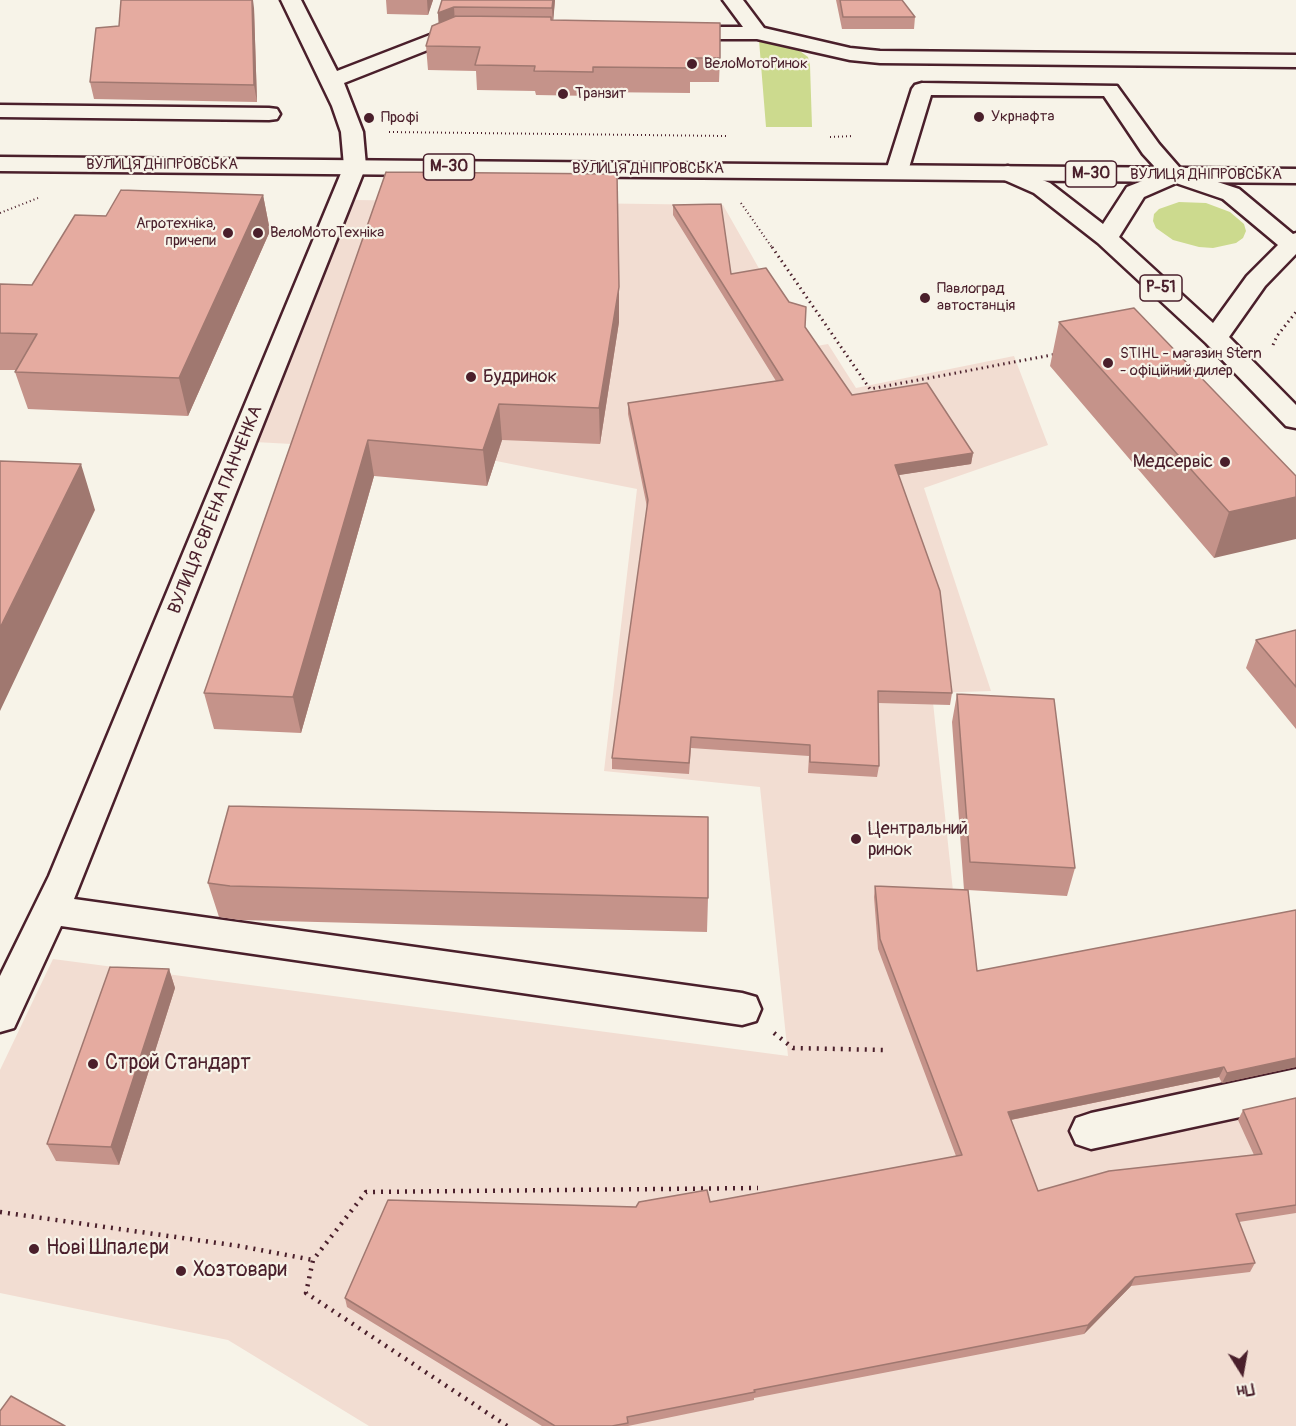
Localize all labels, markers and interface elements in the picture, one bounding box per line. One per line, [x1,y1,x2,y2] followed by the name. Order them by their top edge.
[704,55,808,73] place label: ВелоМотоРинок
[685,57,699,71] marker: ВелоМотоРинок
[575,85,626,103] place label: Транзит
[556,87,570,101] marker: Транзит
[991,108,1054,126] place label: Укрнафта
[381,109,418,127] place label: Профі
[972,110,986,124] marker: Укрнафта
[362,111,376,125] marker: Профі
[424,154,474,180] road number: М-30
[86,156,238,174] street label: ВУЛИЦЯ ДНІПРОВСЬКА
[572,160,724,178] street label: ВУЛИЦЯ ДНІПРОВСЬКА
[1066,161,1116,187] road number: М-30
[1130,166,1282,184] street label: ВУЛИЦЯ ДНІПРОВСЬКА
[136,215,216,250] place label: Агротехніка, причепи
[270,224,384,242] place label: ВелоМотоТехніка
[221,226,235,240] marker: Агротехніка, причепи
[251,226,265,240] marker: ВелоМотоТехніка
[1140,275,1182,301] road number: Р-51
[937,280,1015,315] place label: Павлоград автостанція
[918,291,932,305] marker: Павлоград автостанція
[1120,345,1262,380] place label: STIHL - магазин Stern - офіційний дилер
[1101,356,1115,370] marker: STIHL - магазин Stern - офіційний дилер
[483,366,557,388] place label: Будринок
[464,370,478,384] marker: Будринок
[164,403,268,617] street label: ВУЛИЦЯ ЄВГЕНА ПАНЧЕНКА
[1133,451,1213,473] place label: Медсервіс
[1218,455,1232,469] marker: Медсервіс
[868,818,968,860] place label: Центральний ринок
[849,832,863,846] marker: Центральний ринок
[105,1051,251,1077] place label: Строй Стандарт
[86,1057,100,1071] marker: Строй Стандарт
[46,1236,168,1262] place label: Нові Шпалєри
[27,1242,41,1256] marker: Нові Шпалєри
[193,1258,287,1284] place label: Хозтовари
[174,1264,188,1278] marker: Хозтовари
[1212,1342,1272,1402] north arrow
[1235,1378,1256,1401] text: Пн

